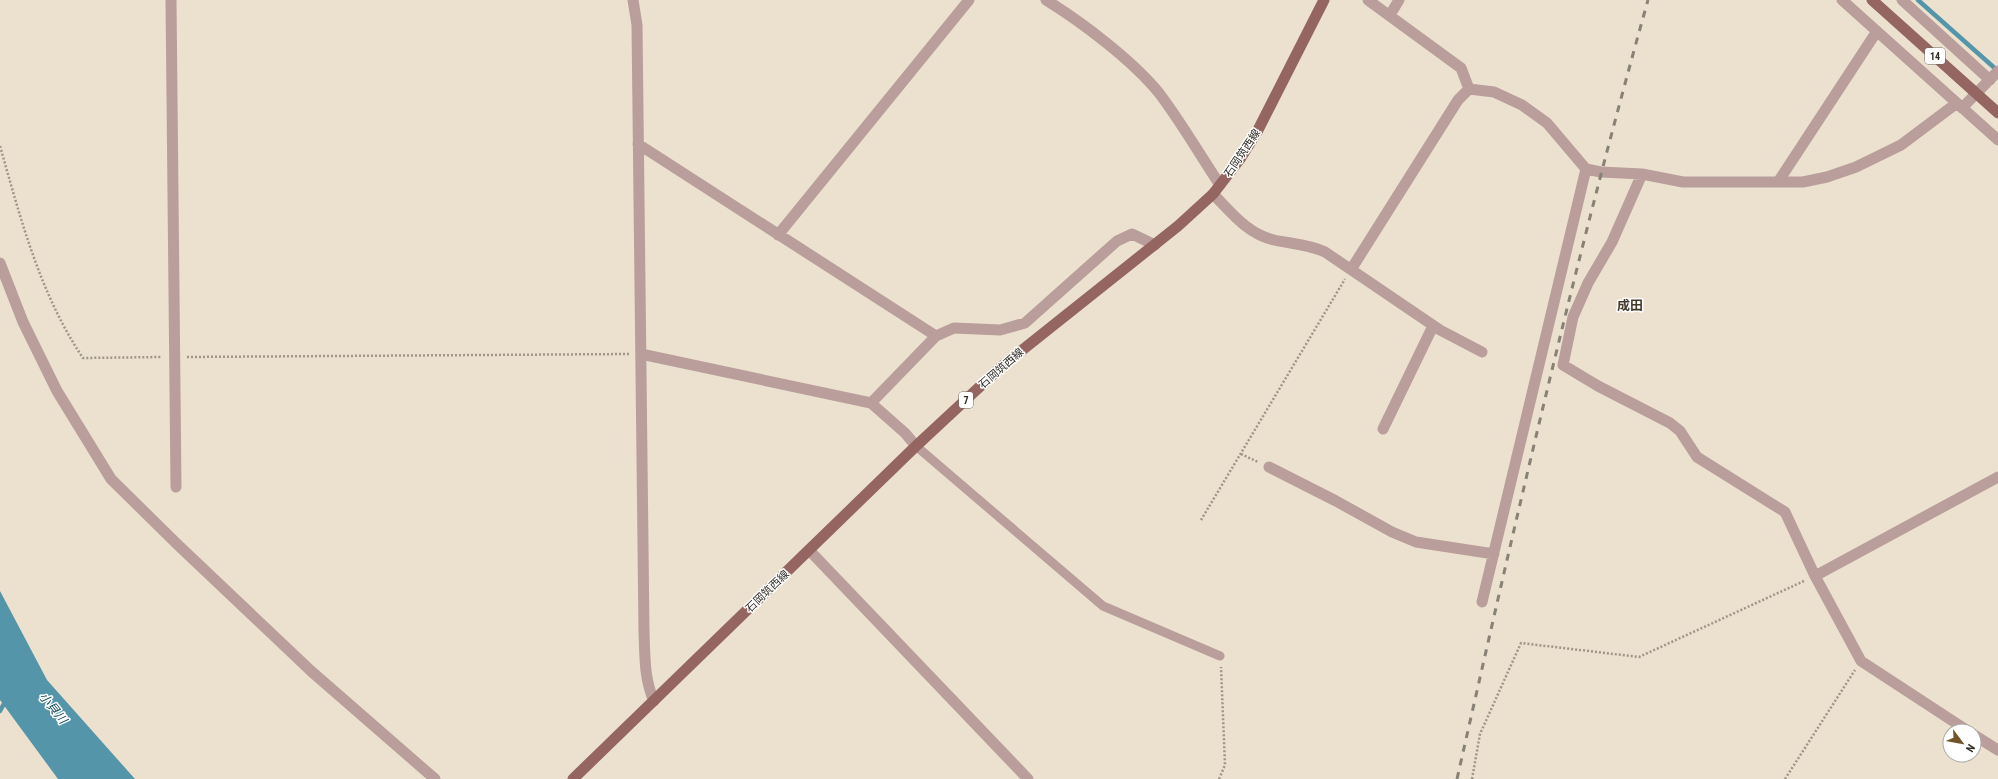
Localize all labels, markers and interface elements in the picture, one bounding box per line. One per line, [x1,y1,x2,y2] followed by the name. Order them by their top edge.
[1925,48,1945,64] road number: 14
[1222,127,1263,180] street label: 石岡筑西線
[1617,298,1643,313] district label: 成田
[976,345,1026,391] street label: 石岡筑西線
[959,392,973,408] road number: 7
[743,568,792,615] street label: 石岡筑西線
[36,690,71,728] water label: 小貝川
[1942,723,1982,763] north arrow
[1963,742,1977,755] text: N

